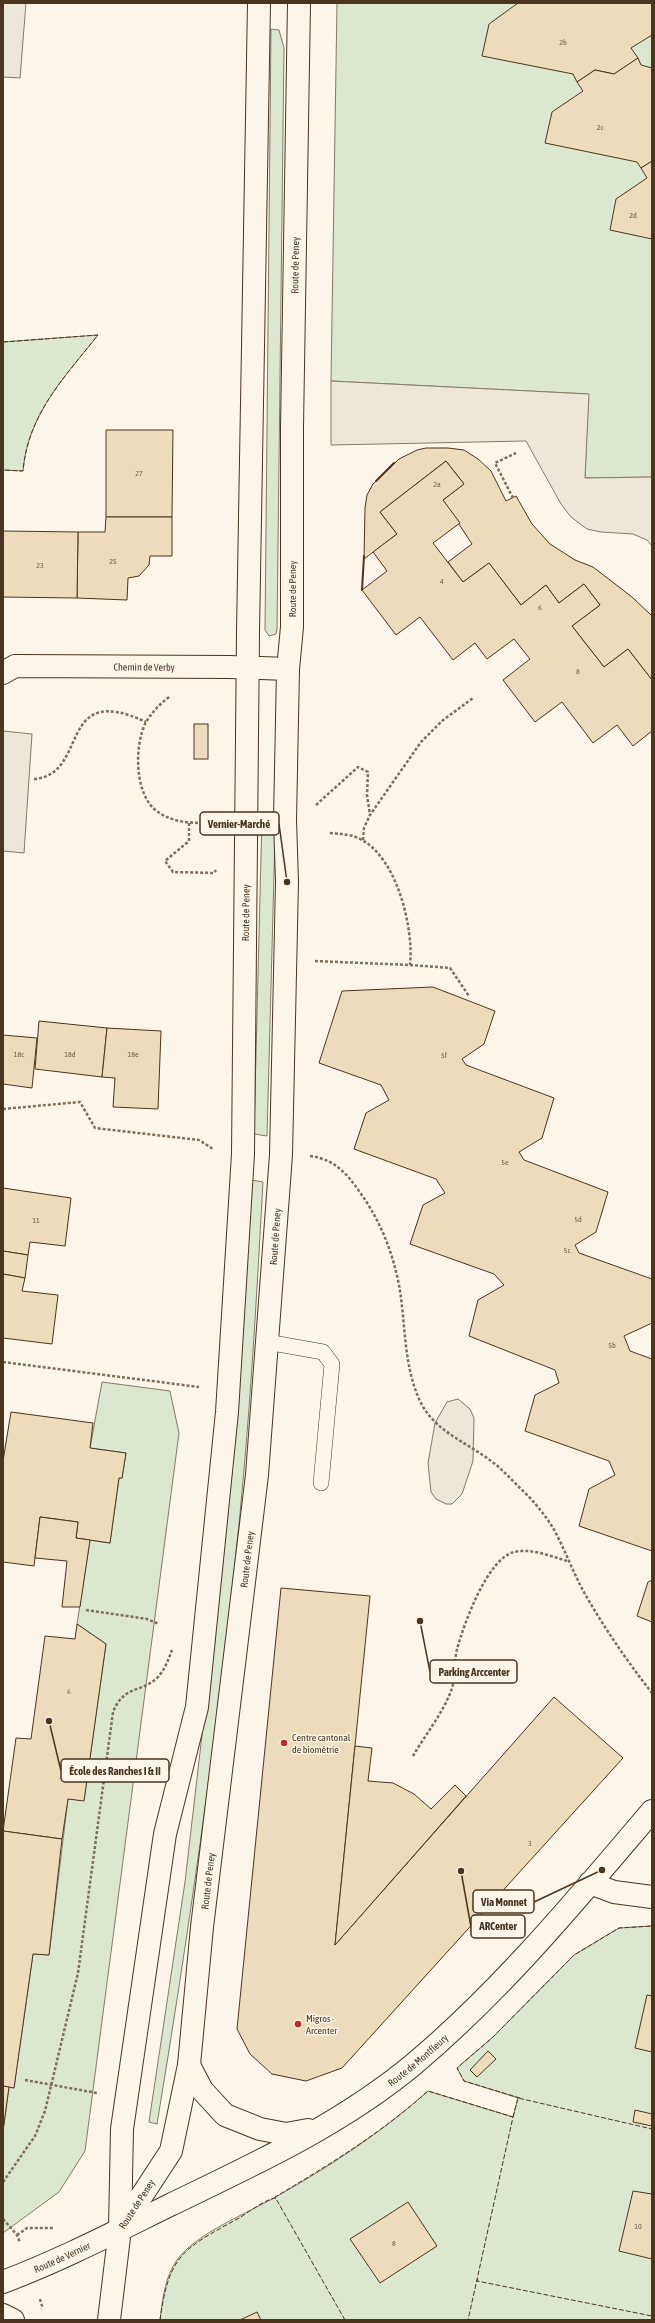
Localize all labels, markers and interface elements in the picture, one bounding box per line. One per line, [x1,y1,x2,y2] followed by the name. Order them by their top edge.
[559,38,567,47] house number: 2b
[597,123,603,132] house number: 2c
[629,211,637,220] house number: 2d
[289,237,301,294] street label: Route de Peney
[135,469,143,478] house number: 27
[433,480,441,489] house number: 2a
[109,557,117,566] house number: 25
[36,561,44,570] house number: 23
[287,561,298,617] street label: Route de Peney
[440,577,444,586] house number: 4
[538,603,542,612] house number: 6
[113,661,175,672] street label: Chemin de Verby
[576,667,580,676] house number: 8
[200,812,279,835] callout: Vernier-Marché
[207,818,270,830] text: Vernier-Marché
[240,884,251,941] street label: Route de Peney
[14,1050,24,1059] house number: 18c
[64,1050,76,1059] house number: 18d
[127,1050,139,1059] house number: 18e
[441,1051,448,1060] house number: 5f
[501,1158,509,1167] house number: 5e
[267,1208,282,1265] street label: Route de Peney
[574,1215,582,1224] house number: 5d
[32,1216,40,1225] house number: 11
[564,1246,570,1255] house number: 5c
[608,1341,616,1350] house number: 5b
[238,1531,256,1588] street label: Route de Peney
[430,1660,517,1683] callout: Parking Arccenter
[439,1666,510,1678] text: Parking Arccenter
[67,1687,71,1696] house number: 6
[292,1732,351,1755] place label: Centre cantonal de biométrie
[279,1738,289,1748] marker: Centre cantonal de biométrie
[61,1759,169,1782] callout: École des Ranches I & II
[69,1765,161,1777] text: École des Ranches I & II
[528,1839,532,1848] house number: 3
[199,1852,216,1910] street label: Route de Peney
[473,1890,534,1913] callout: Via Monnet
[480,1896,528,1908] text: Via Monnet
[471,1915,525,1938] callout: ARCenter
[478,1920,517,1932] text: ARCenter
[306,2013,338,2036] place label: Migros - Arcenter
[293,2019,303,2029] marker: Migros - Arcenter
[386,2032,450,2088] street label: Route de Montfleury
[116,2177,157,2231] street label: Route de Peney
[634,2222,642,2231] house number: 10
[32,2239,93,2275] street label: Route de Vernier
[392,2239,396,2248] house number: 8

